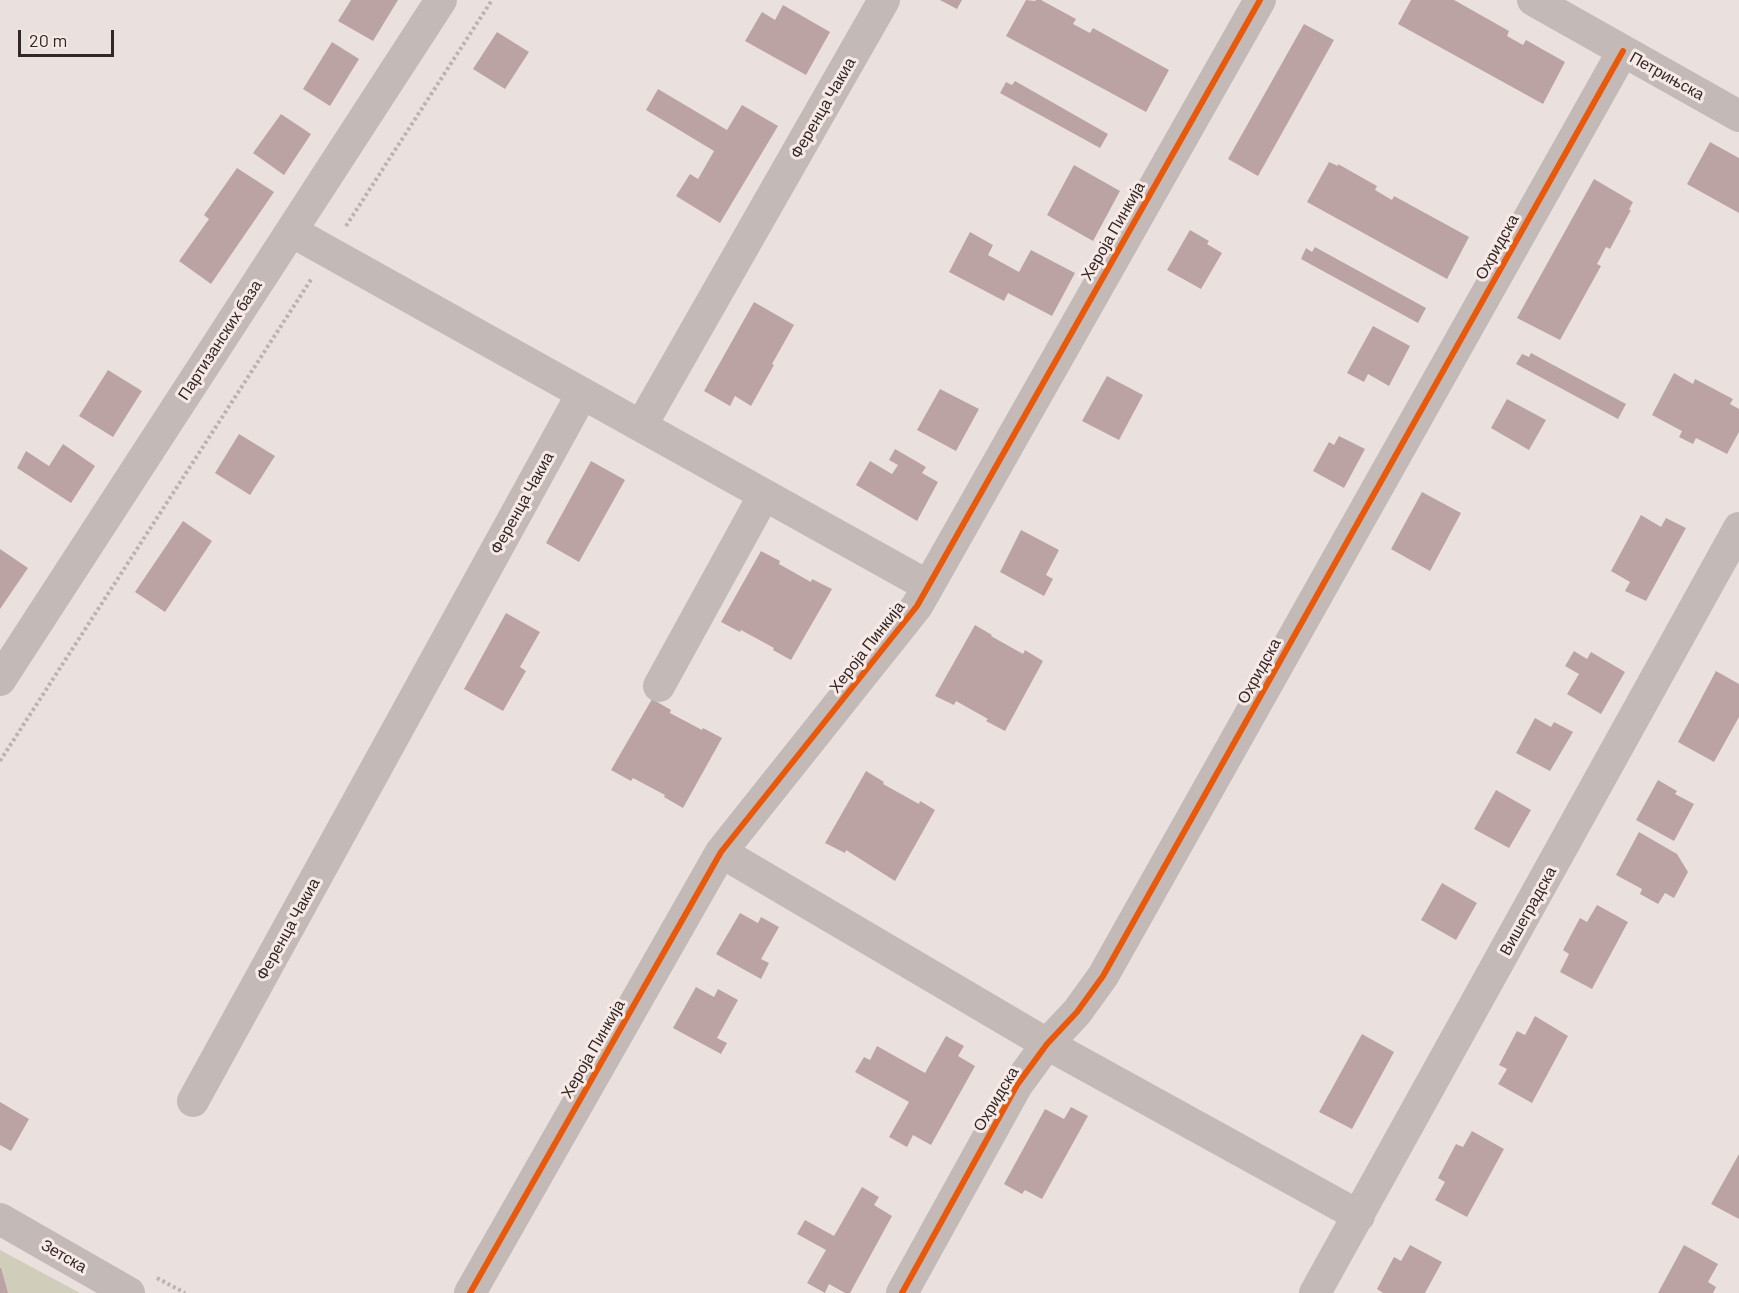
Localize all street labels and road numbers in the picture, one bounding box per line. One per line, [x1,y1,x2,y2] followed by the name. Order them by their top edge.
[1626,48,1708,104] street label: Петрињска
[786,54,860,162] street label: Ференца Чакиа
[1077,178,1149,284] street label: Хероја Пинкија
[1471,211,1523,283] street label: Охридска
[174,276,266,404] street label: Партизанских база
[486,449,558,557] street label: Ференца Чакиа
[825,597,909,697] street label: Хероја Пинкија
[1233,635,1285,707] street label: Охридска
[1496,863,1560,959] street label: Вишеградска
[252,875,324,983] street label: Ференца Чакиа
[557,996,629,1102] street label: Хероја Пинкија
[969,1063,1023,1135] street label: Охридска
[38,1235,90,1277] street label: Зетска

